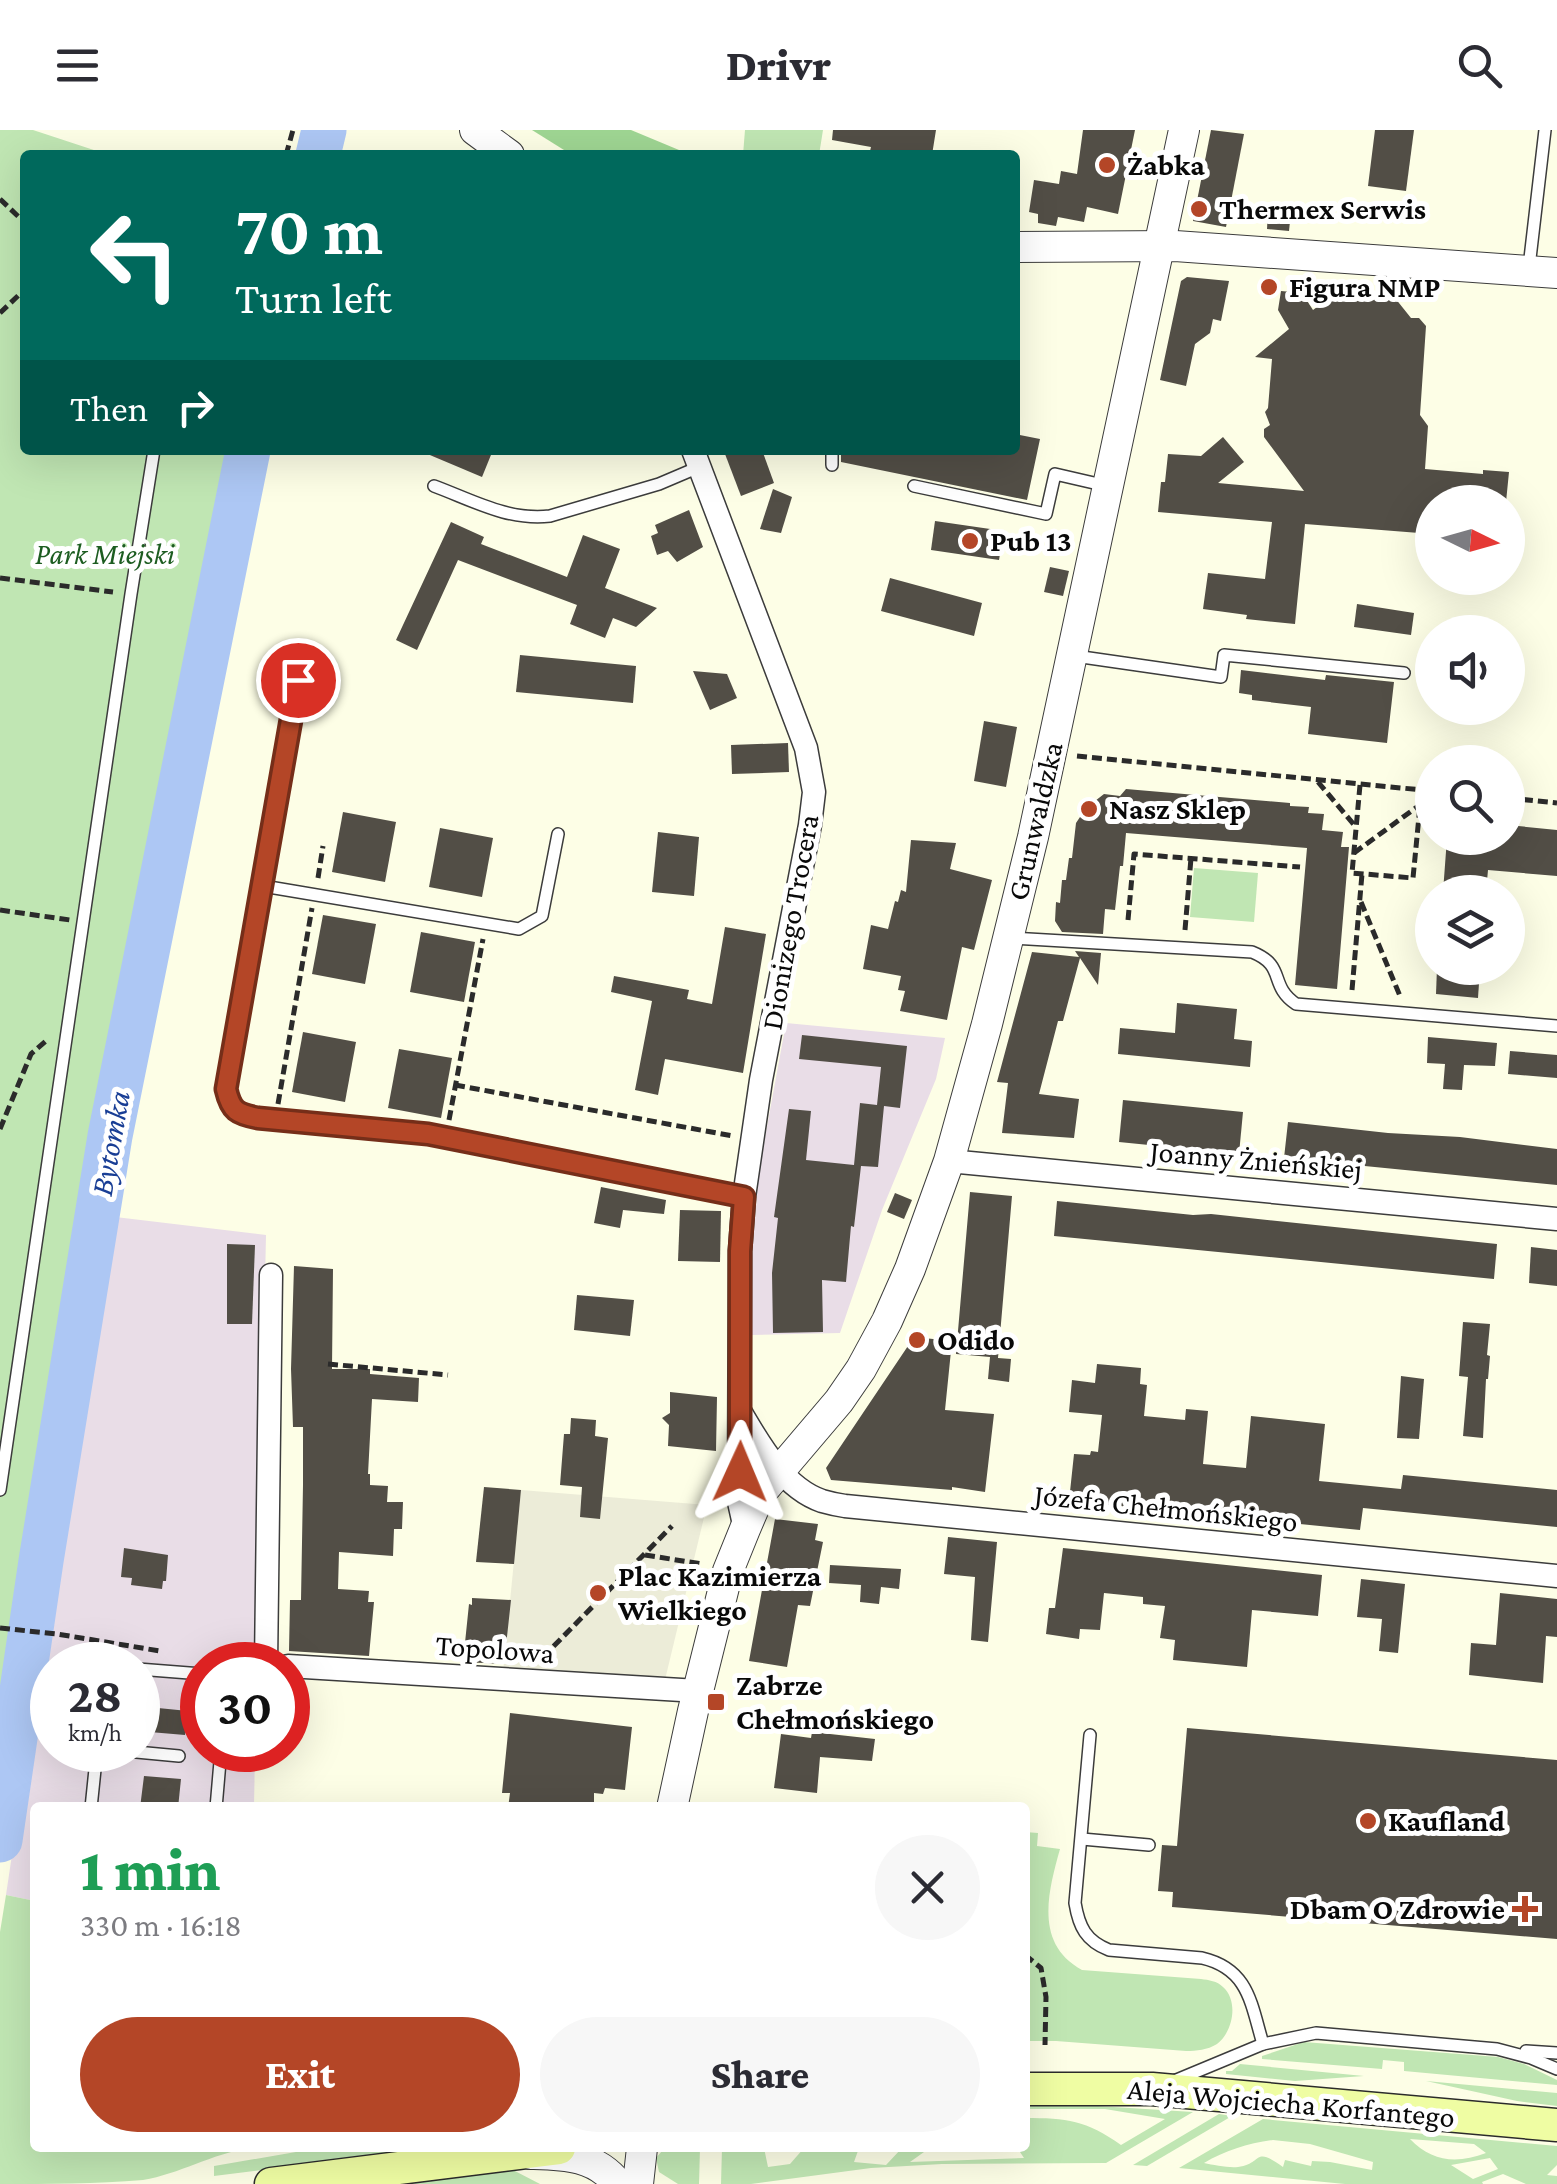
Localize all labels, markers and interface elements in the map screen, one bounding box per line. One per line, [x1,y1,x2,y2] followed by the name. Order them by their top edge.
[50,38,105,93] icon: menu
[1452,38,1507,93] icon: search
[726,40,831,90] text: Drivr
[1127,148,1205,181] place label: Żabka
[1096,154,1118,176] marker: Żabka
[70,190,200,320] icon: left
[235,191,383,269] text: 70 m
[1219,192,1426,225] place label: Thermex Serwis
[1188,198,1210,220] marker: Thermex Serwis
[1289,270,1440,303] place label: Figura NMP
[235,273,392,323] text: Turn left
[1258,276,1280,298] marker: Figura NMP
[168,380,223,435] icon: right
[70,387,148,429] text: Then
[1415,485,1525,595] north arrow
[1415,485,1525,985] map controls
[990,524,1072,557] place label: Pub 13
[959,530,981,552] marker: Pub 13
[35,537,176,571] park label: Park Miejski
[1415,615,1525,725] button: sound
[256,638,341,723] pin
[271,653,326,708] icon: arrive
[1000,738,1069,903] street label: Grunwaldzka
[1415,745,1525,855] button: search
[1109,792,1246,825] place label: Nasz Sklep
[1078,798,1100,820] marker: Nasz Sklep
[754,812,826,1032] street label: Dionizego Trocera
[1415,875,1525,985] button: layers
[83,1088,137,1198] water label: Bytomka
[1146,1134,1363,1186] street label: Joanny Żnieńskiej
[937,1323,1015,1356] place label: Odido
[906,1329,928,1351] marker: Odido
[688,1420,792,1524] position arrow
[1030,1477,1299,1539] street label: Józefa Chełmońskiego
[617,1559,822,1626] place label: Plac Kazimierza Wielkiego
[587,1582,609,1604] marker: Plac Kazimierza Wielkiego
[434,1628,556,1670] street label: Topolowa
[180,1642,310,1772] speed limit sign: 30
[68,1667,122,1723] text: 28
[736,1668,934,1735] place label: Zabrze Chełmońskiego
[705,1691,727,1713] marker: Zabrze Chełmońskiego
[68,1719,122,1746] text: km/h
[1388,1804,1506,1837] place label: Kaufland
[1357,1810,1379,1832] marker: Kaufland
[875,1835,980,1940] button: close
[80,1836,220,1903] text: 1 min
[1290,1892,1505,1925] place label: Dbam O Zdrowie
[1514,1898,1536,1920] marker: Dbam O Zdrowie
[80,1907,242,1943] text: 330 m · 16:18
[80,2017,520,2132] button: Exit
[540,2017,980,2132] button: Share
[1126,2072,1456,2134] street label: Aleja Wojciecha Korfantego

